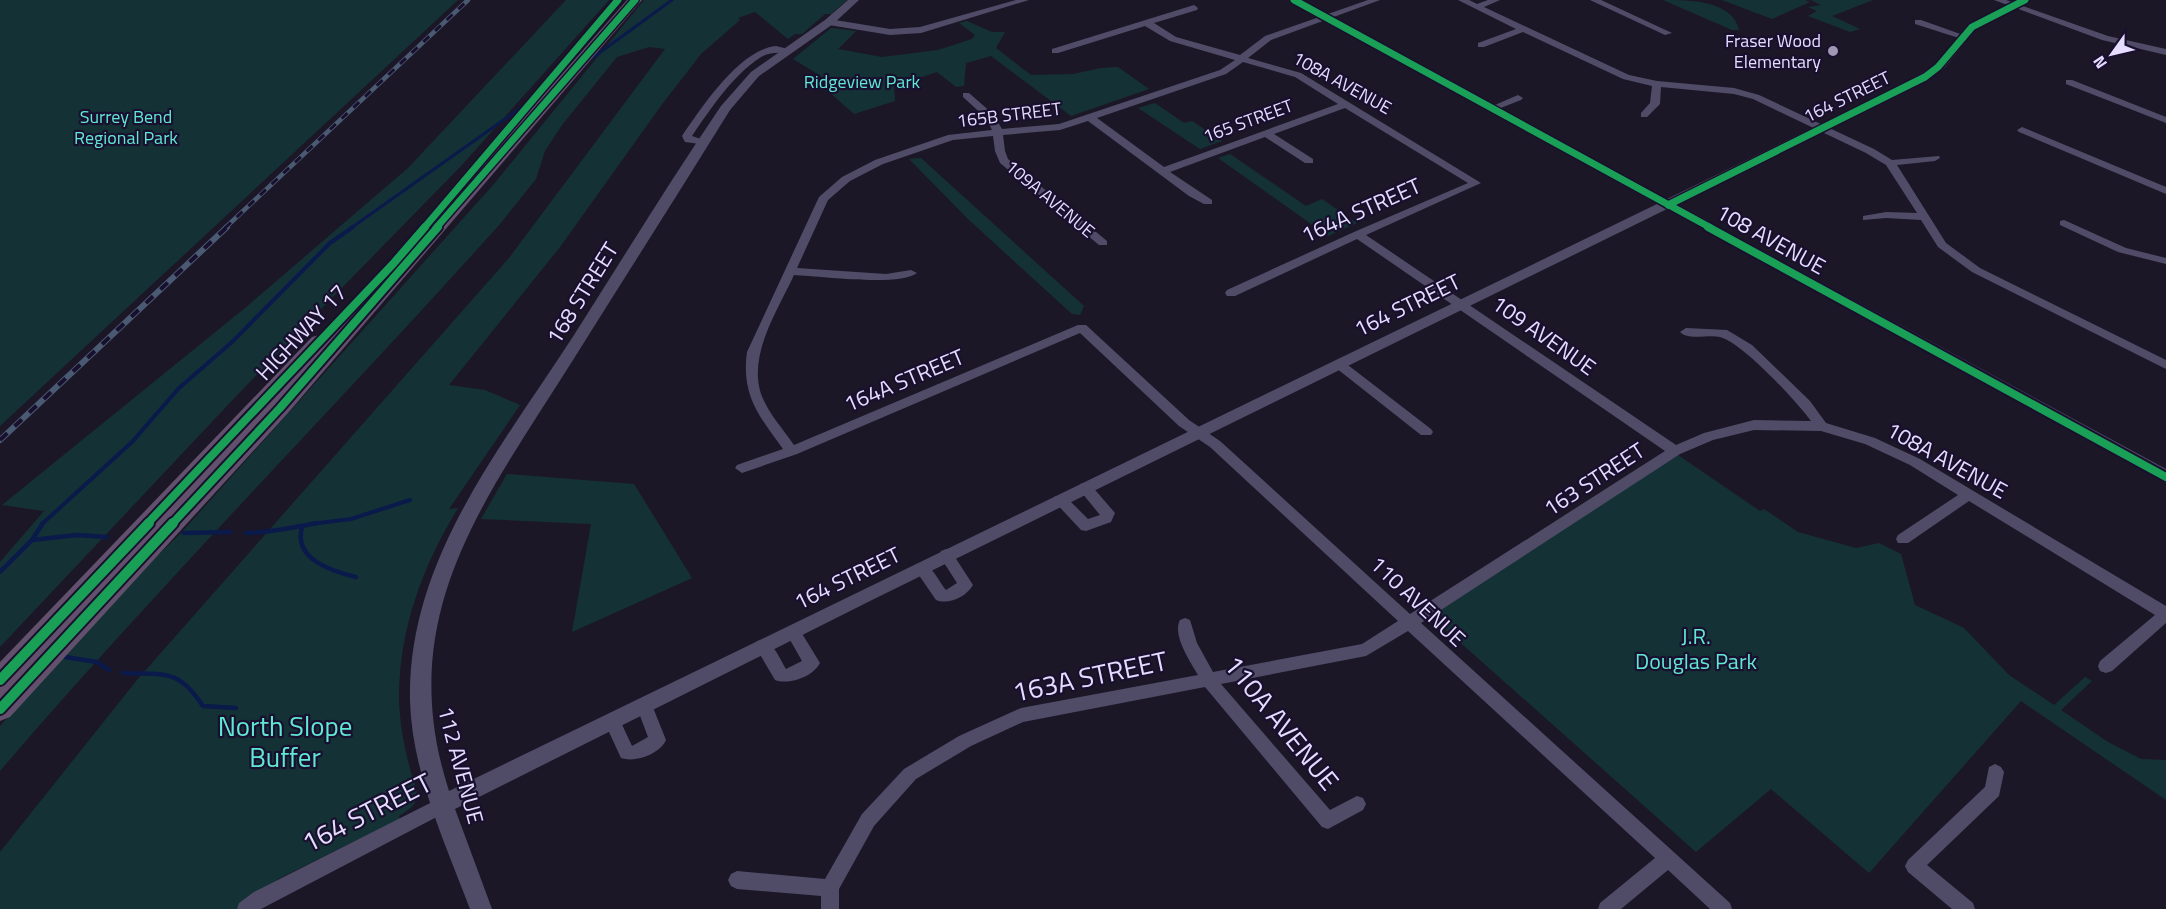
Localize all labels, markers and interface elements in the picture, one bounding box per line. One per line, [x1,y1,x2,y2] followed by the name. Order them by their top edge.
[2082,24,2142,84] north arrow
[1725,27,1821,75] place label: Fraser Wood Elementary
[1288,44,1397,121] street label: 108A AVENUE
[1826,44,1840,58] marker: Fraser Wood Elementary
[2087,51,2113,74] text: N
[1799,64,1895,129] street label: 164 STREET
[804,68,921,95] park label: Ridgeview Park
[1199,92,1297,149] street label: 165 STREET
[955,95,1063,134] street label: 165B STREET
[74,103,178,151] park label: Surrey Bend Regional Park
[1000,153,1101,244] street label: 109A AVENUE
[1296,168,1427,252] street label: 164A STREET
[1710,195,1832,283] street label: 108 AVENUE
[537,235,627,351] street label: 168 STREET
[1348,264,1466,345] street label: 164 STREET
[247,276,355,388] street label: HIGHWAY 17
[1485,287,1603,383] street label: 109 AVENUE
[839,339,970,421] street label: 164A STREET
[1880,413,2014,507] street label: 108A AVENUE
[1537,433,1652,525] street label: 163 STREET
[788,537,906,618] street label: 164 STREET
[1362,547,1474,655] street label: 110 AVENUE
[1635,619,1757,678] park label: J.R. Douglas Park
[1009,639,1171,712] street label: 163A STREET
[1215,645,1350,799] street label: 110A AVENUE
[429,702,493,828] street label: 112 AVENUE
[218,705,352,777] park label: North Slope Buffer
[294,761,438,862] street label: 164 STREET

